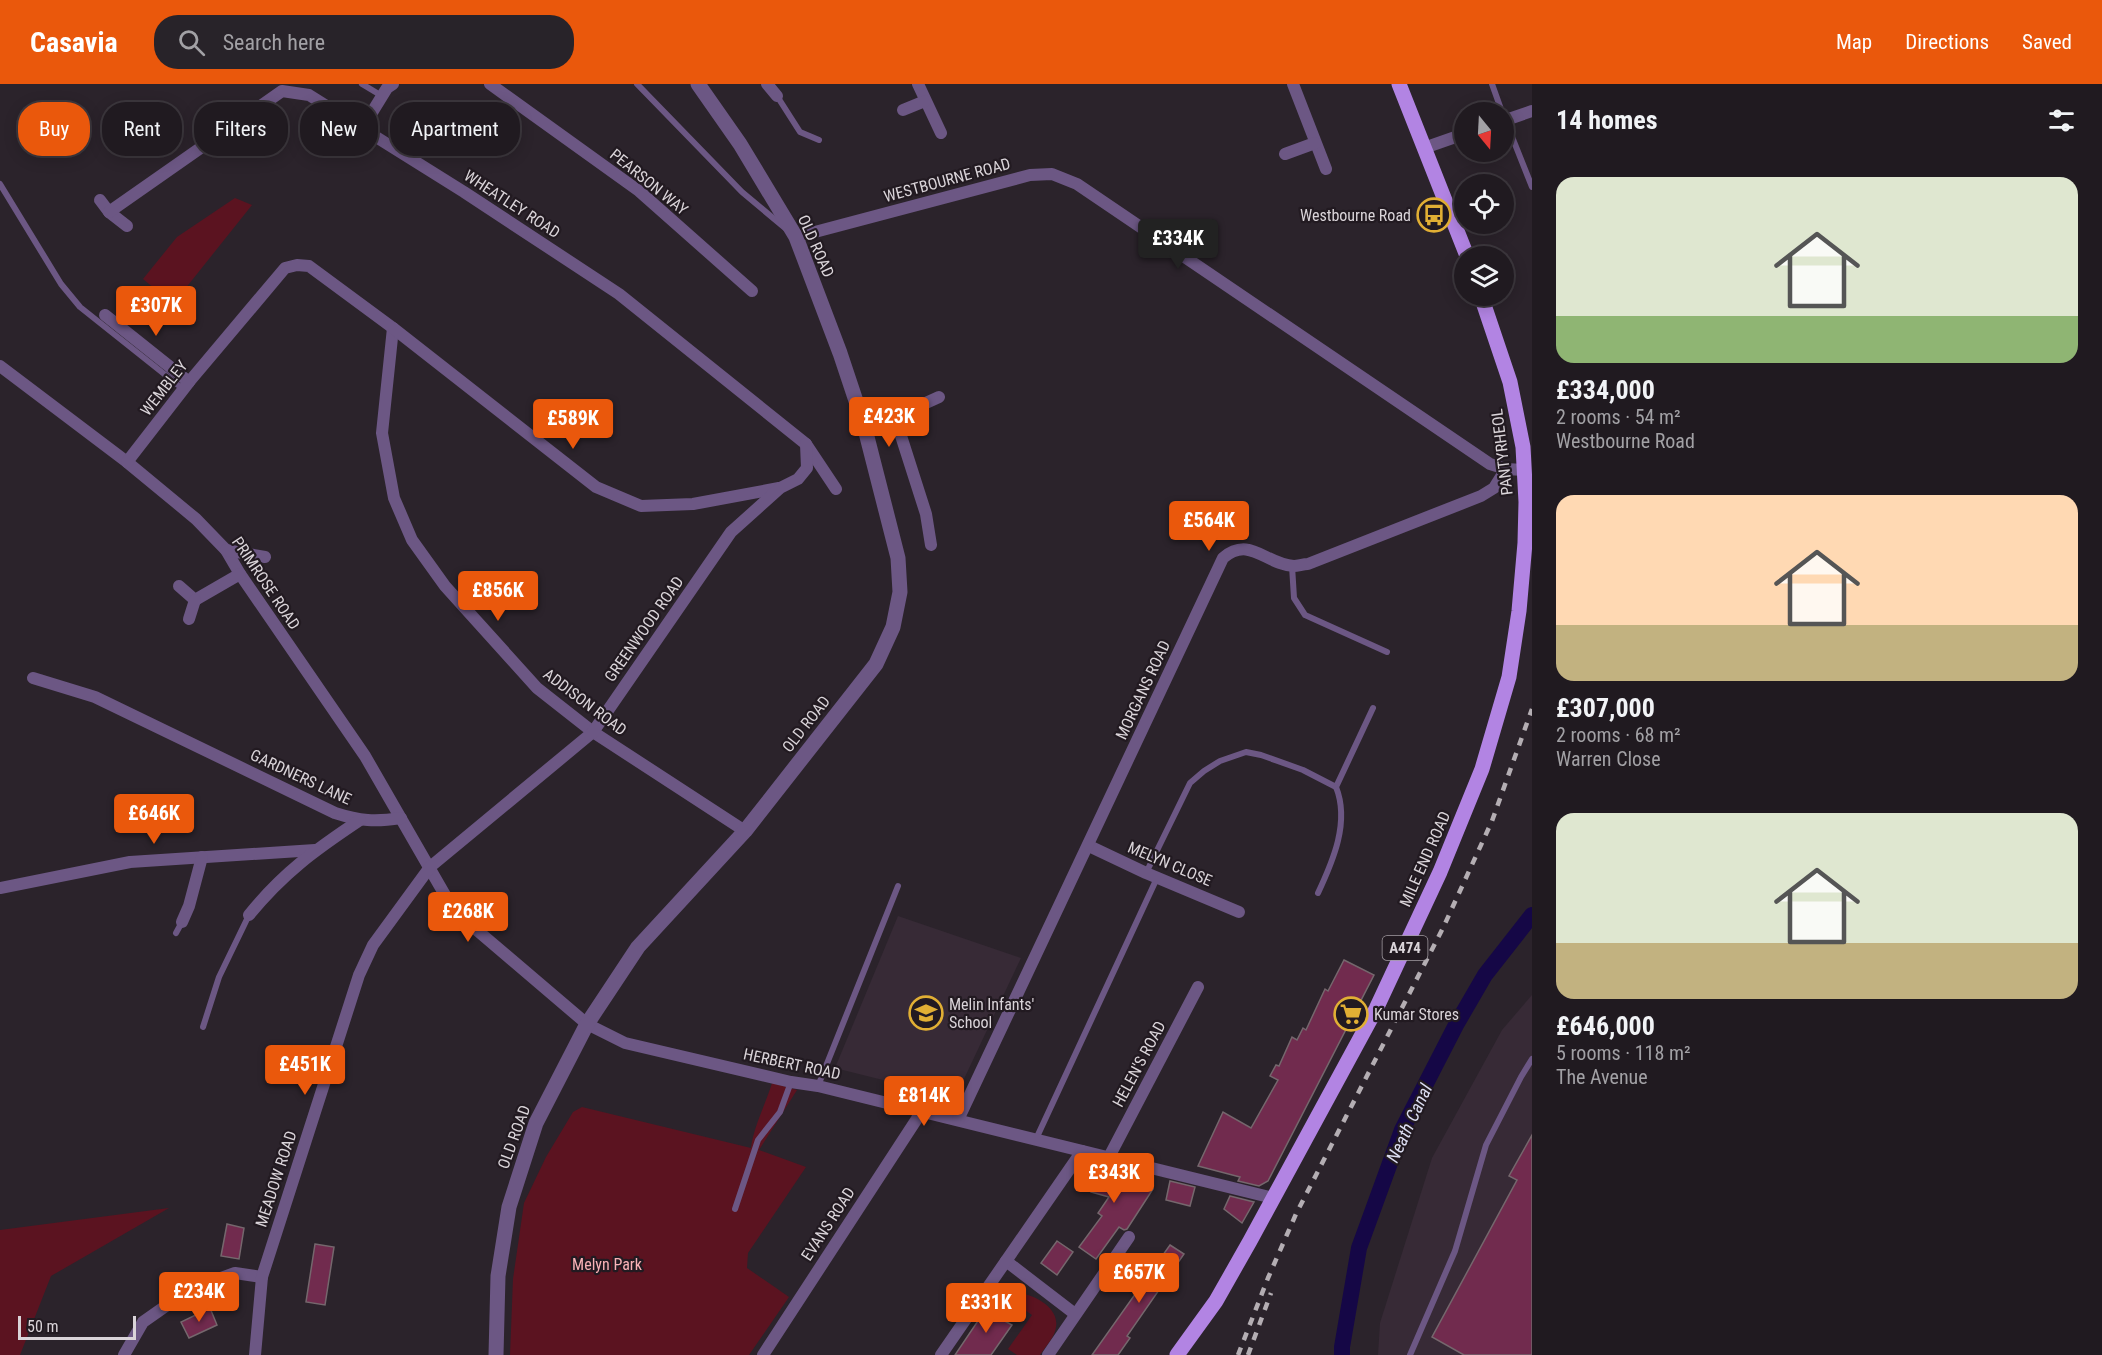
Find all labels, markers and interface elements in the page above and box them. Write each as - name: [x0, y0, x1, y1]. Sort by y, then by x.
- search box: [154, 15, 574, 69]
- text: Casavia: [30, 26, 118, 59]
- icon: search: [175, 26, 208, 59]
- text: Search here: [223, 30, 325, 55]
- text: Map: [1836, 30, 1872, 54]
- text: Directions: [1905, 30, 1989, 54]
- text: Saved: [2022, 30, 2072, 54]
- chip: Buy: [18, 102, 90, 156]
- chip: Rent: [102, 102, 182, 156]
- chip: Filters: [194, 102, 288, 156]
- chip: New: [300, 102, 378, 156]
- chip: Apartment: [390, 102, 520, 156]
- north arrow: [1454, 102, 1514, 162]
- map controls: [1454, 102, 1514, 306]
- icon: filters: [2045, 104, 2078, 137]
- text: 14 homes: [1556, 105, 1658, 135]
- street label: PEARSON WAY: [606, 145, 692, 220]
- street label: WESTBOURNE ROAD: [882, 154, 1012, 206]
- street label: WHEATLEY ROAD: [460, 166, 564, 242]
- button: locate: [1454, 174, 1514, 234]
- bus stop icon: Westbourne Road: [1416, 197, 1452, 233]
- place label: Westbourne Road: [1300, 206, 1411, 225]
- street label: OLD ROAD: [794, 212, 838, 280]
- icon: home: [1763, 216, 1871, 324]
- pin: £334K: [1136, 219, 1220, 270]
- text: £334K: [1152, 226, 1204, 250]
- button: layers: [1454, 246, 1514, 306]
- pin: £307K: [114, 286, 198, 337]
- text: £307K: [130, 293, 182, 317]
- street label: WEMBLEY: [137, 356, 192, 419]
- text: £334,000: [1556, 375, 1655, 405]
- pin: £423K: [847, 397, 931, 448]
- pin: £589K: [531, 399, 615, 450]
- text: £423K: [863, 404, 915, 428]
- text: 2 rooms · 54 m²: [1556, 405, 1681, 429]
- text: £589K: [547, 406, 599, 430]
- street label: PANTYRHEOL: [1487, 407, 1517, 496]
- text: Westbourne Road: [1556, 429, 1695, 453]
- pin: £564K: [1167, 501, 1251, 552]
- text: £564K: [1183, 508, 1235, 532]
- street label: PRIMROSE ROAD: [228, 533, 304, 633]
- icon: home: [1763, 534, 1871, 642]
- pin: £856K: [456, 571, 540, 622]
- street label: GREENWOOD ROAD: [601, 573, 687, 685]
- text: £856K: [472, 578, 524, 602]
- street label: MORGANS ROAD: [1112, 637, 1174, 743]
- street label: ADDISON ROAD: [540, 665, 630, 739]
- street label: OLD ROAD: [778, 692, 834, 756]
- text: £307,000: [1556, 693, 1655, 723]
- text: 2 rooms · 68 m²: [1556, 723, 1681, 747]
- street label: GARDNERS LANE: [247, 745, 355, 809]
- text: Warren Close: [1556, 747, 1661, 771]
- pin: £646K: [112, 794, 196, 845]
- text: £646K: [128, 801, 180, 825]
- street label: MILE END ROAD: [1396, 808, 1454, 910]
- street label: MELYN CLOSE: [1125, 838, 1215, 890]
- icon: home: [1763, 852, 1871, 960]
- pin: £268K: [426, 892, 510, 943]
- text: £268K: [442, 899, 494, 923]
- road number: A474: [1382, 936, 1428, 960]
- school or university icon: Melin Infants' School: [908, 995, 944, 1031]
- place label: Melin Infants' School: [949, 995, 1034, 1032]
- supermarket icon: Kumar Stores: [1333, 996, 1369, 1032]
- place label: Kumar Stores: [1374, 1005, 1459, 1024]
- text: £646,000: [1556, 1011, 1655, 1041]
- street label: HELEN'S ROAD: [1108, 1018, 1170, 1110]
- text: 5 rooms · 118 m²: [1556, 1041, 1691, 1065]
- street label: HERBERT ROAD: [742, 1044, 842, 1084]
- pin: £451K: [263, 1045, 347, 1096]
- text: £451K: [279, 1052, 331, 1076]
- text: The Avenue: [1556, 1065, 1648, 1089]
- pin: £814K: [882, 1076, 966, 1127]
- water label: Neath Canal: [1382, 1080, 1437, 1166]
- text: £814K: [898, 1083, 950, 1107]
- street label: OLD ROAD: [494, 1103, 534, 1171]
- street label: MEADOW ROAD: [251, 1128, 301, 1230]
- pin: £343K: [1072, 1153, 1156, 1204]
- text: £343K: [1088, 1160, 1140, 1184]
- street label: EVANS ROAD: [797, 1184, 859, 1264]
- pin: £657K: [1097, 1253, 1181, 1304]
- park label: Melyn Park: [572, 1255, 643, 1274]
- text: £657K: [1113, 1260, 1165, 1284]
- pin: £234K: [157, 1272, 241, 1323]
- text: £234K: [173, 1279, 225, 1303]
- pin: £331K: [944, 1283, 1028, 1334]
- text: £331K: [960, 1290, 1012, 1314]
- scale bar: [18, 1313, 136, 1340]
- text: 50 m: [27, 1317, 59, 1336]

